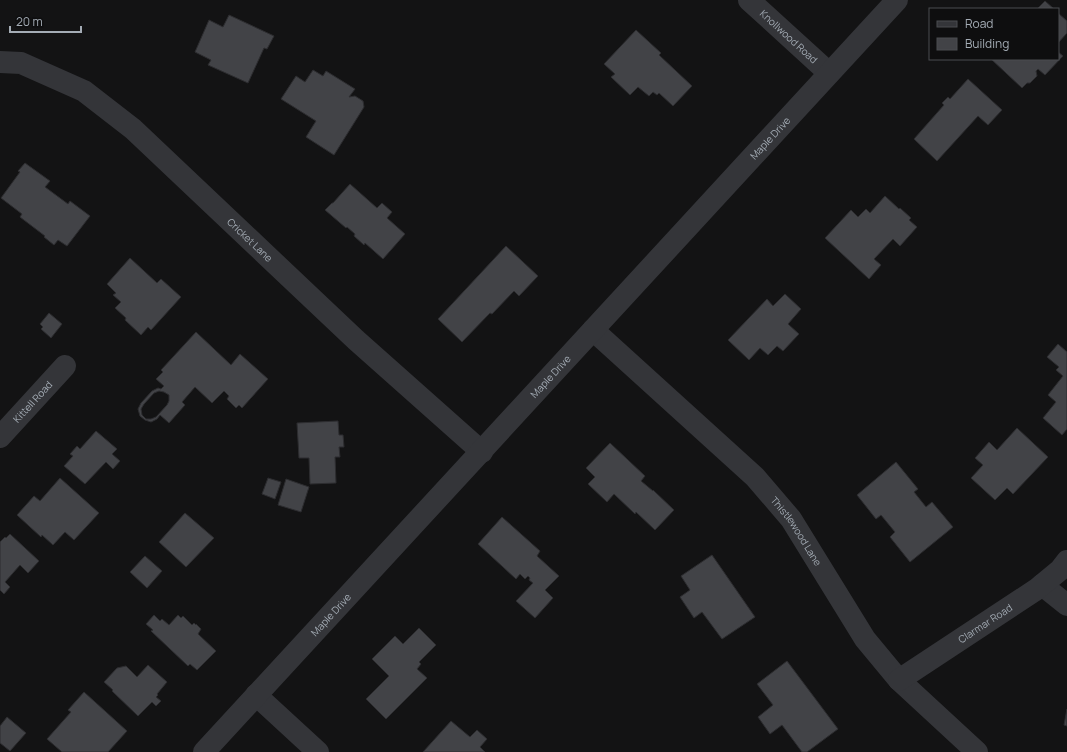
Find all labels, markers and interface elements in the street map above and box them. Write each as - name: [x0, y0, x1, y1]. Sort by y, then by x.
- street label: Knollwood Road: [757, 6, 821, 66]
- scale bar: [10, 8, 81, 34]
- legend: [929, 8, 1059, 60]
- text: 20 m: [16, 13, 43, 30]
- text: Road: [965, 15, 993, 32]
- text: Building: [965, 35, 1009, 52]
- street label: Maple Drive: [747, 113, 793, 162]
- street label: Cricket Lane: [224, 215, 276, 265]
- street label: Maple Drive: [527, 352, 574, 401]
- street label: Kittell Road: [10, 378, 55, 425]
- street label: Thistlewood Lane: [768, 493, 825, 568]
- street label: Maple Drive: [307, 590, 354, 639]
- street label: Clarmar Road: [955, 600, 1015, 646]

